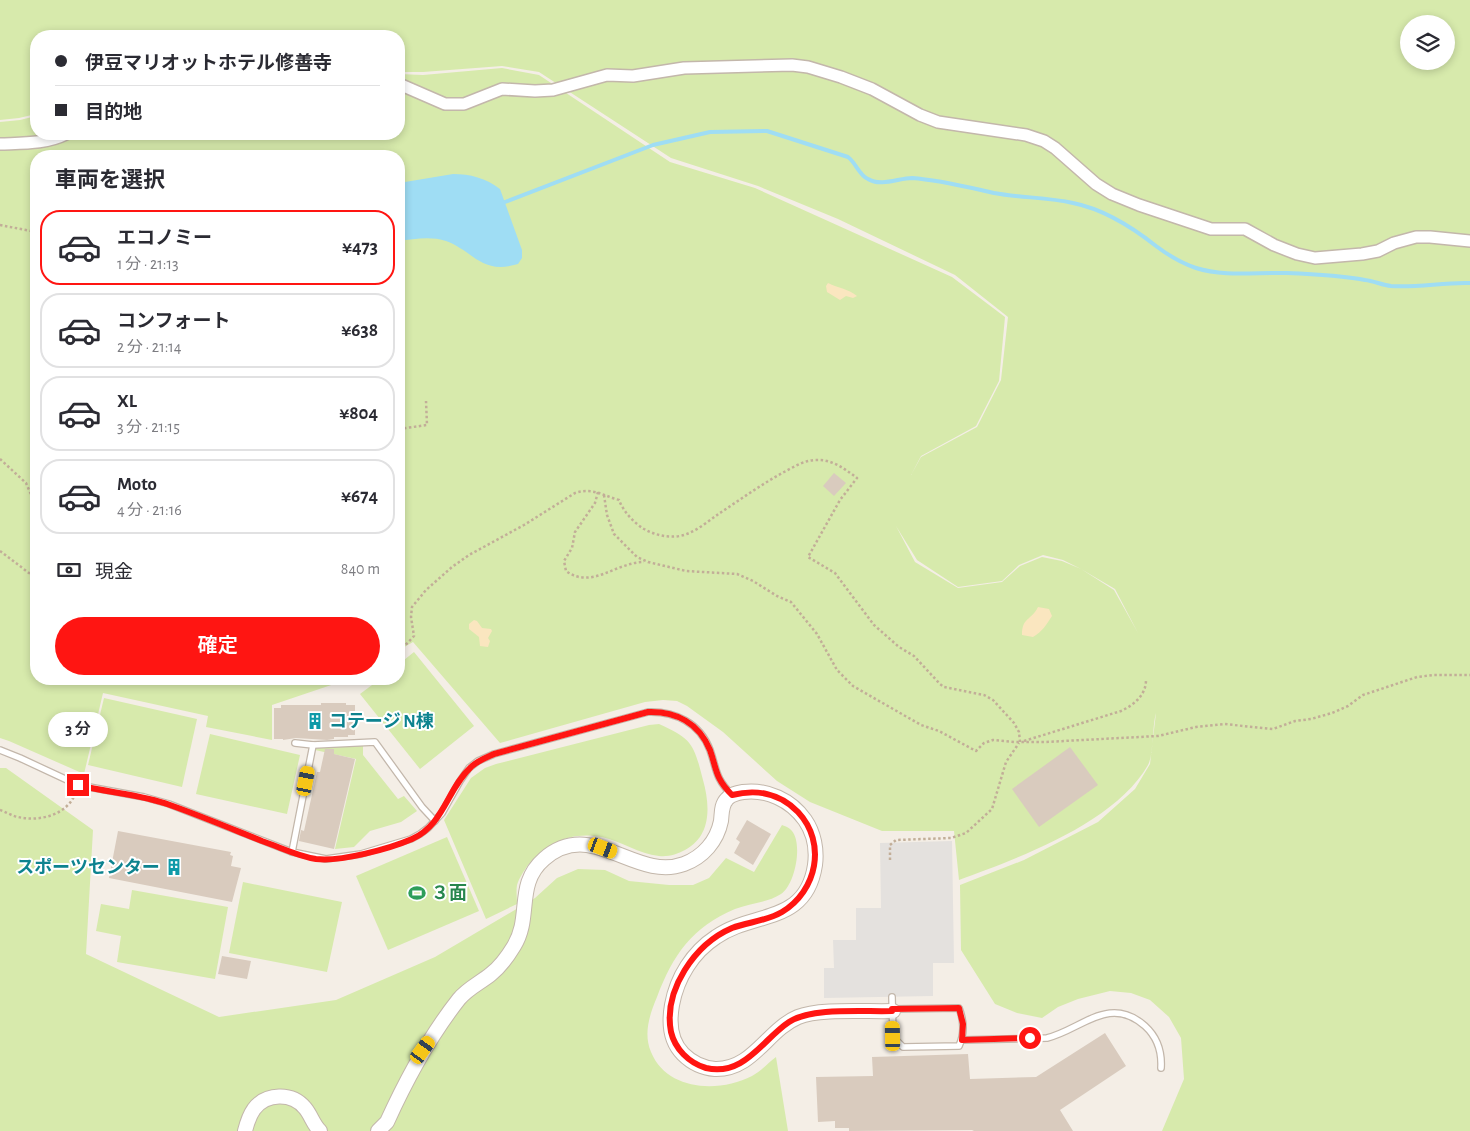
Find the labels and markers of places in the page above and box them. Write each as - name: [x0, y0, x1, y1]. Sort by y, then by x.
- building icon: コテージ N棟: [305, 711, 325, 731]
- place label: コテージ N棟: [329, 711, 434, 731]
- building icon: スポーツセンター: [164, 857, 184, 877]
- place label: スポーツセンター: [16, 858, 160, 877]
- sports icon: ３面: [407, 883, 427, 903]
- place label: ３面: [431, 884, 467, 903]

